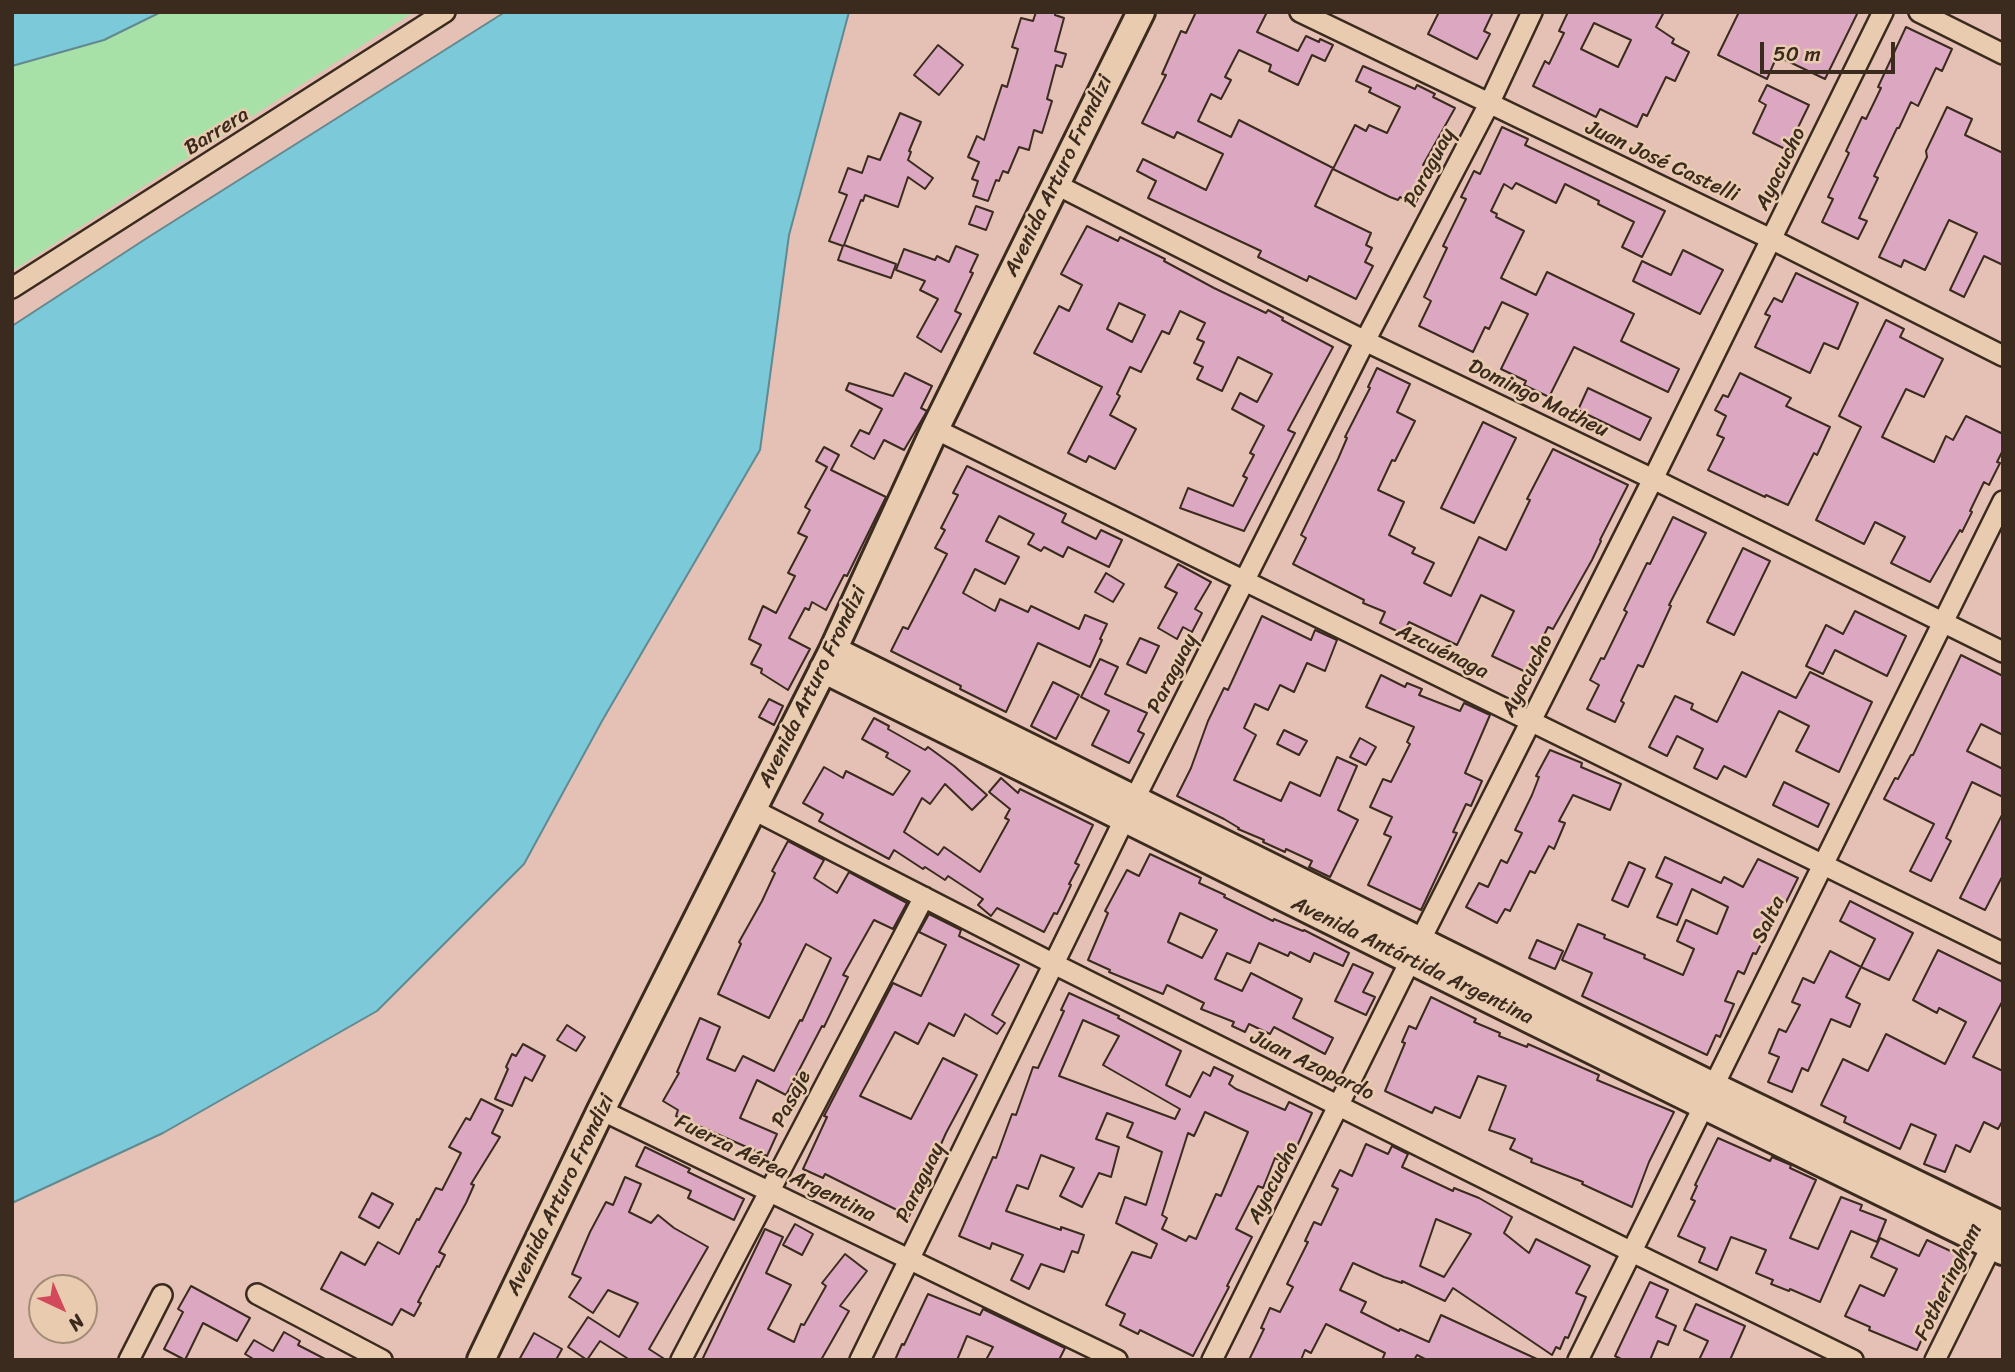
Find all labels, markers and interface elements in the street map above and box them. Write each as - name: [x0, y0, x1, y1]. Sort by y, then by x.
- scale bar: [1763, 28, 1898, 72]
- text: 50 m: [1773, 35, 1821, 73]
- street label: Avenida Arturo Frondizi: [999, 71, 1119, 281]
- street label: Barrera: [180, 103, 254, 161]
- street label: Juan José Castelli: [1581, 116, 1743, 208]
- street label: Paraguay: [1399, 124, 1461, 212]
- street label: Ayacucho: [1750, 124, 1812, 214]
- street label: Domingo Matheu: [1464, 354, 1612, 444]
- street label: Avenida Arturo Frondizi: [753, 582, 873, 792]
- street label: Azcuénaga: [1392, 619, 1492, 685]
- street label: Paraguay: [1142, 630, 1204, 718]
- street label: Ayacucho: [1497, 631, 1559, 721]
- street label: Avenida Antártida Argentina: [1287, 891, 1537, 1031]
- street label: Salta: [1747, 892, 1791, 948]
- street label: Juan Azopardo: [1246, 1025, 1378, 1107]
- street label: Pasaje: [767, 1066, 817, 1132]
- street label: Avenida Arturo Frondizi: [501, 1090, 621, 1300]
- street label: Fuerza Aérea Argentina: [671, 1109, 879, 1229]
- street label: Ayacucho: [1243, 1138, 1305, 1228]
- street label: Paraguay: [891, 1139, 951, 1227]
- street label: Fotheringham: [1910, 1219, 1988, 1345]
- north arrow: [28, 1274, 98, 1344]
- text: N: [60, 1307, 93, 1339]

